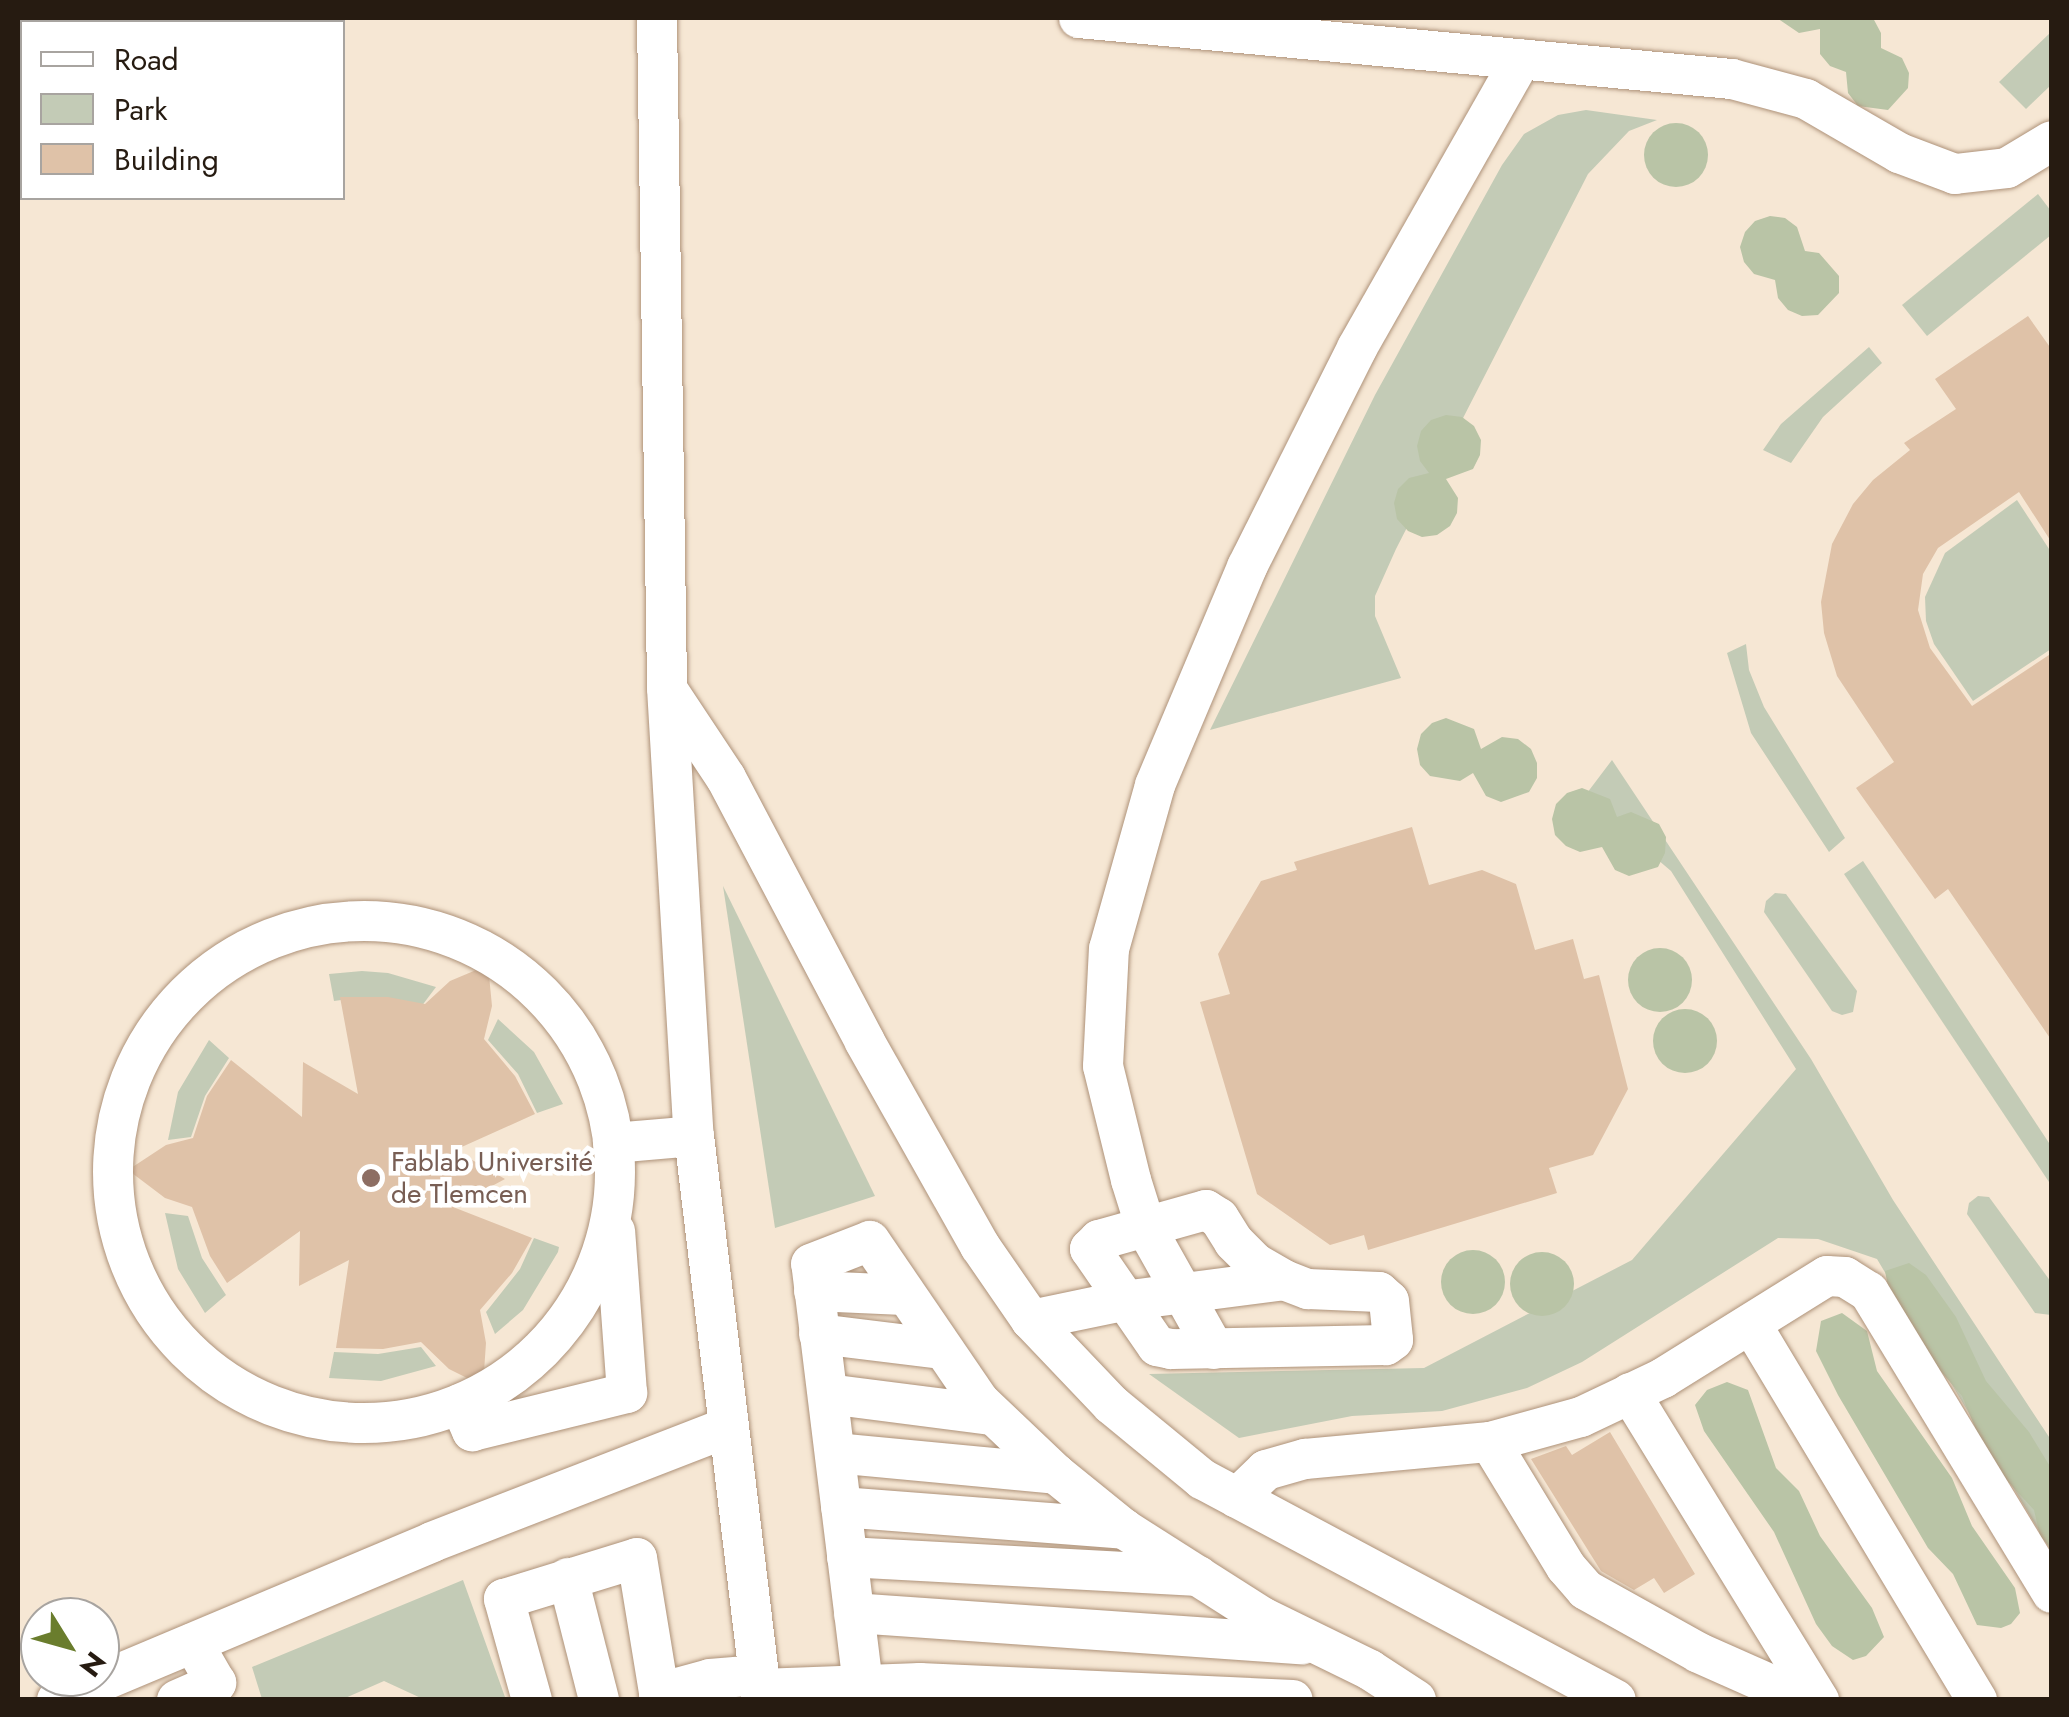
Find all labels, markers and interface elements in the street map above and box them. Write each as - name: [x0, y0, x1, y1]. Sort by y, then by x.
- legend: [20, 20, 345, 200]
- text: Road: [114, 38, 179, 81]
- text: Park: [114, 88, 167, 131]
- text: Building: [114, 138, 219, 181]
- place label: Fablab Université de Tlemcen: [391, 1145, 593, 1211]
- marker: Fablab Université de Tlemcen: [360, 1167, 382, 1189]
- north arrow: [20, 1597, 120, 1697]
- text: N: [70, 1643, 116, 1685]

